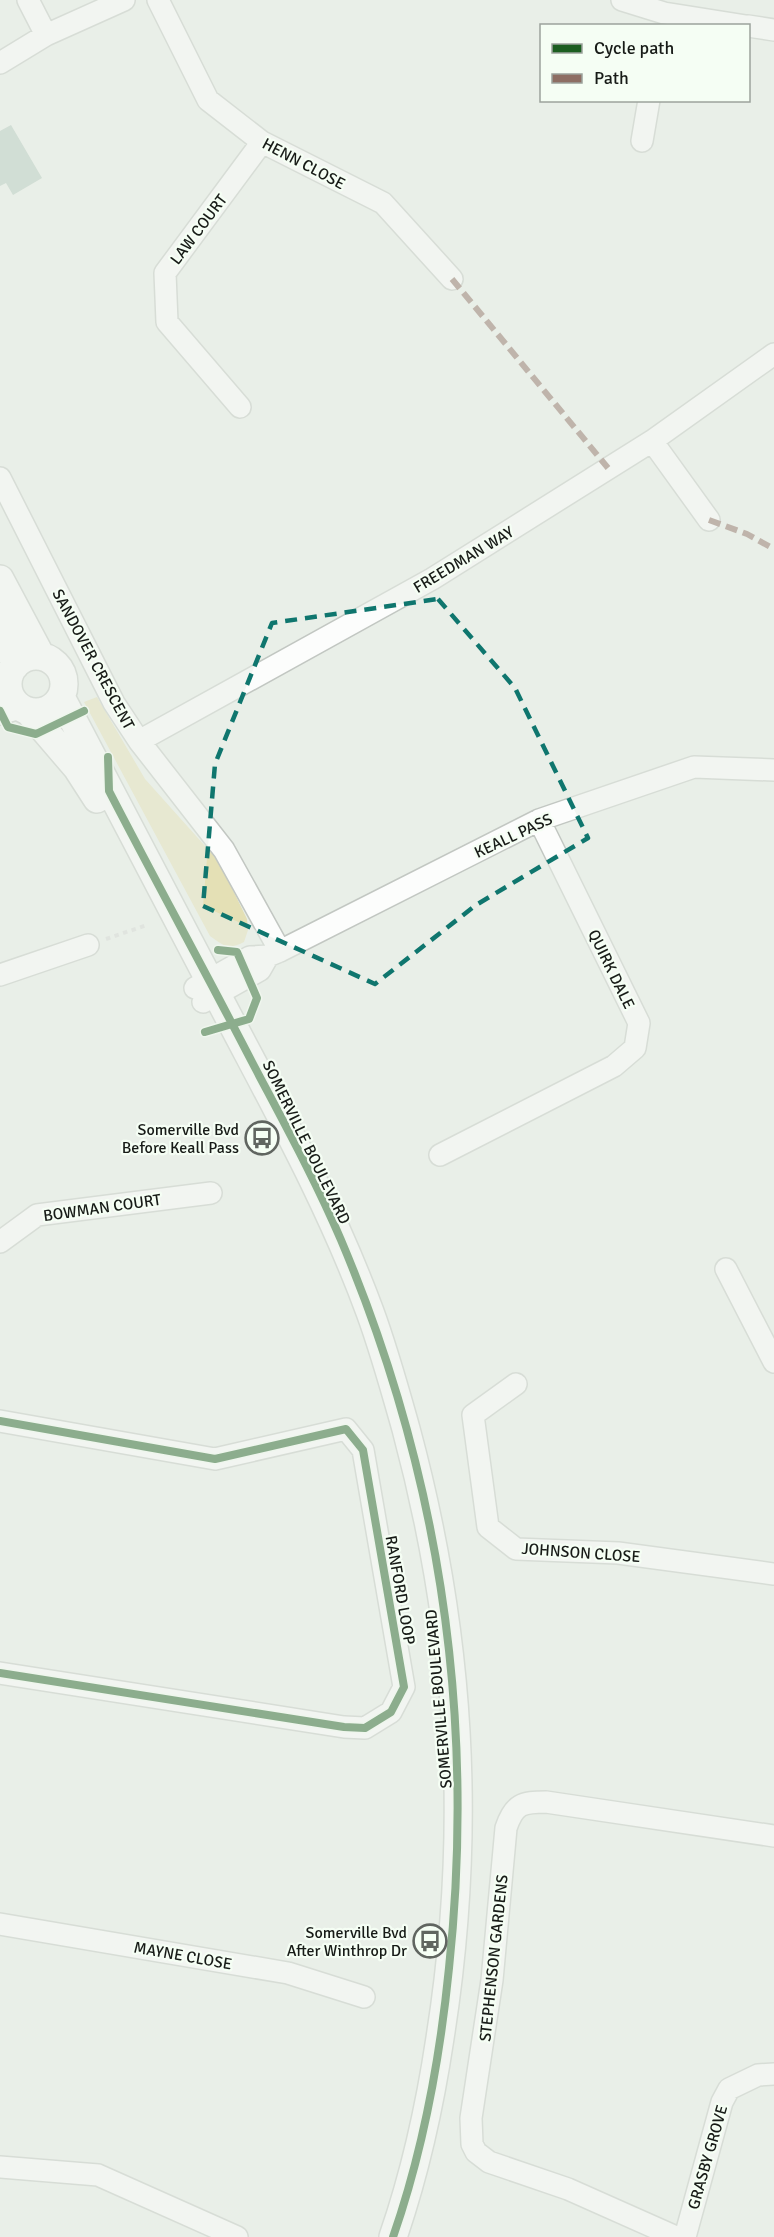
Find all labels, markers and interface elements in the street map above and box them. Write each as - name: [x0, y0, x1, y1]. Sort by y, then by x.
- legend: [540, 24, 750, 102]
- text: Cycle path: [594, 37, 674, 59]
- text: Path: [594, 67, 629, 89]
- street label: HENN CLOSE: [259, 134, 348, 194]
- street label: LAW COURT: [166, 190, 232, 269]
- street label: FREEDMAN WAY: [410, 522, 517, 598]
- street label: SANDOVER CRESCENT: [48, 586, 139, 733]
- street label: KEALL PASS: [471, 809, 556, 863]
- street label: QUIRK DALE: [583, 927, 639, 1012]
- street label: SOMERVILLE BOULEVARD: [258, 1057, 354, 1228]
- place label: Somerville Bvd Before Keall Pass: [122, 1120, 239, 1158]
- bus stop icon: Somerville Bvd Before Keall Pass: [244, 1120, 280, 1156]
- street label: BOWMAN COURT: [42, 1190, 162, 1226]
- street label: RANFORD LOOP: [381, 1534, 419, 1646]
- street label: JOHNSON CLOSE: [521, 1539, 641, 1567]
- street label: SOMERVILLE BOULEVARD: [421, 1609, 457, 1789]
- street label: STEPHENSON GARDENS: [475, 1874, 513, 2043]
- place label: Somerville Bvd After Winthrop Dr: [287, 1923, 407, 1961]
- bus stop icon: Somerville Bvd After Winthrop Dr: [412, 1923, 448, 1959]
- street label: MAYNE CLOSE: [132, 1938, 234, 1974]
- street label: GRASBY GROVE: [684, 2103, 732, 2212]

